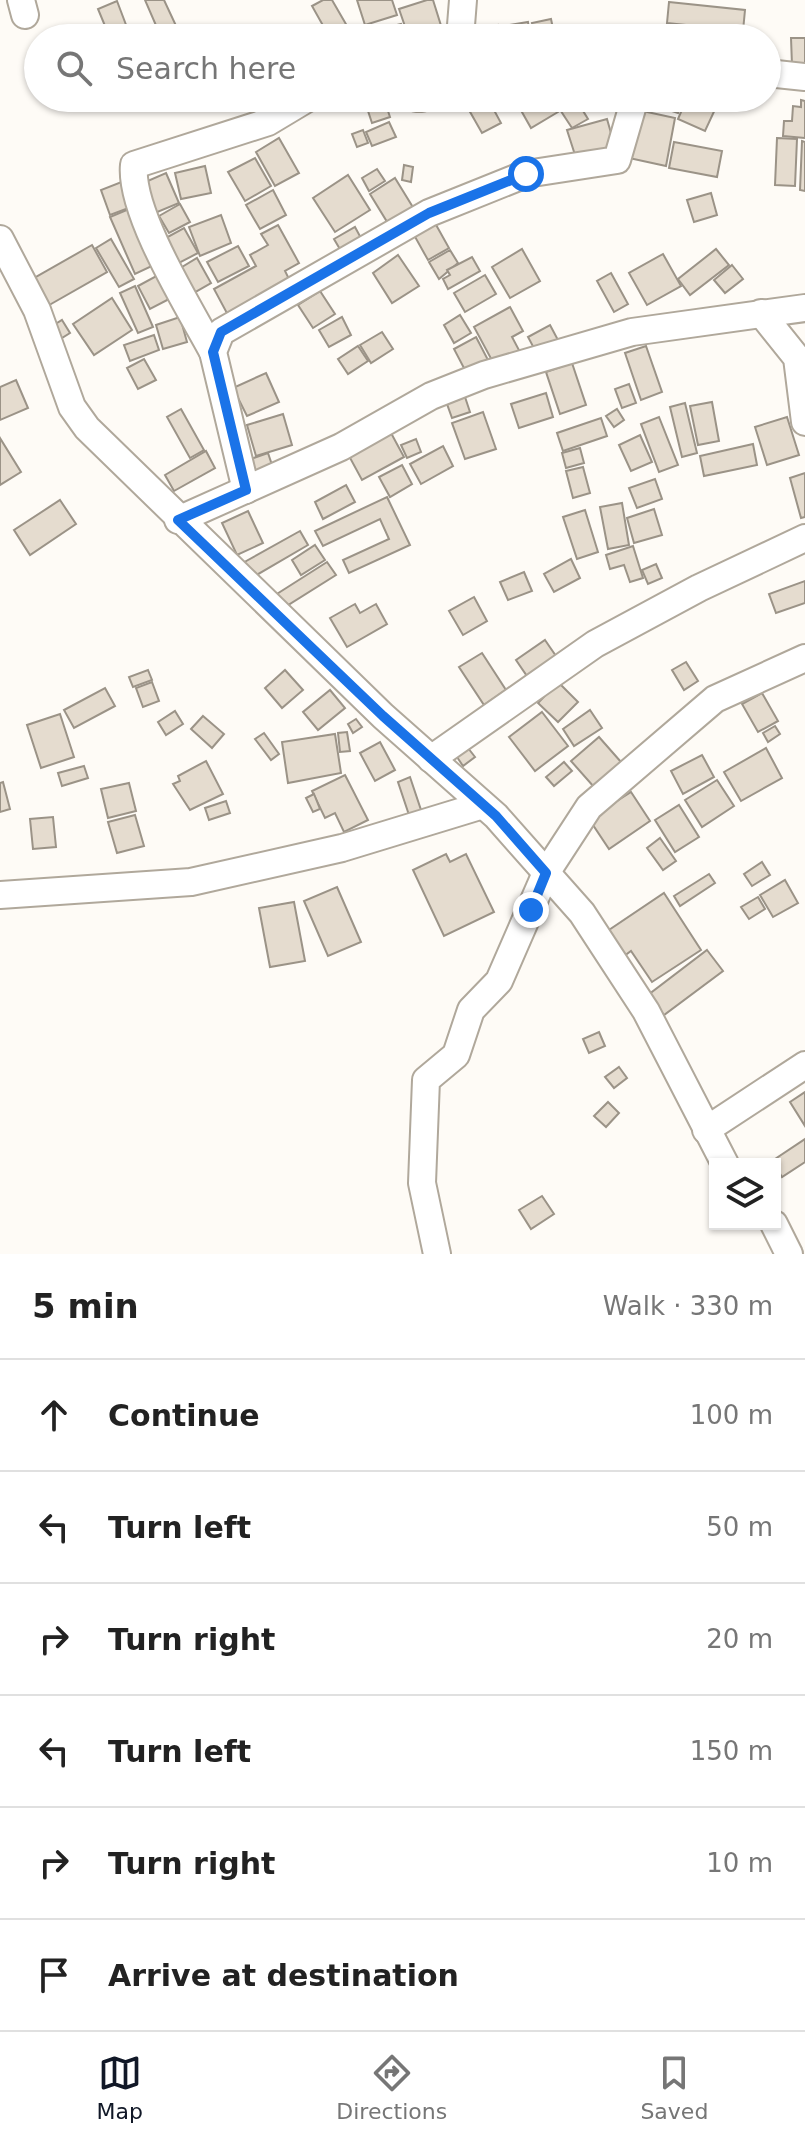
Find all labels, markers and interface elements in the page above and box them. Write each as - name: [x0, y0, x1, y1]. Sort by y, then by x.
- search box: [24, 24, 781, 112]
- icon: search: [52, 46, 96, 90]
- text: Search here: [116, 51, 296, 86]
- route start: [508, 156, 544, 192]
- route end: [513, 892, 549, 928]
- map controls: [709, 1158, 781, 1230]
- button: layers: [709, 1158, 781, 1230]
- text: 5 min: [32, 1286, 139, 1326]
- text: Walk · 330 m: [603, 1291, 773, 1321]
- icon: ahead: [32, 1393, 76, 1437]
- text: Continue: [108, 1398, 260, 1433]
- text: 100 m: [690, 1400, 773, 1430]
- icon: left: [32, 1505, 76, 1549]
- text: Turn left: [108, 1510, 251, 1545]
- text: 50 m: [706, 1512, 773, 1542]
- icon: right: [32, 1617, 76, 1661]
- text: Turn right: [108, 1622, 275, 1657]
- text: 20 m: [706, 1624, 773, 1654]
- icon: left: [32, 1729, 76, 1773]
- text: Turn left: [108, 1734, 251, 1769]
- text: 150 m: [690, 1736, 773, 1766]
- icon: right: [32, 1841, 76, 1885]
- text: Turn right: [108, 1846, 275, 1881]
- text: 10 m: [706, 1848, 773, 1878]
- icon: arrive: [32, 1953, 76, 1997]
- text: Arrive at destination: [108, 1958, 459, 1993]
- tab: Map: [97, 2051, 143, 2124]
- tab: Directions: [336, 2051, 447, 2124]
- tab: Saved: [640, 2051, 708, 2124]

